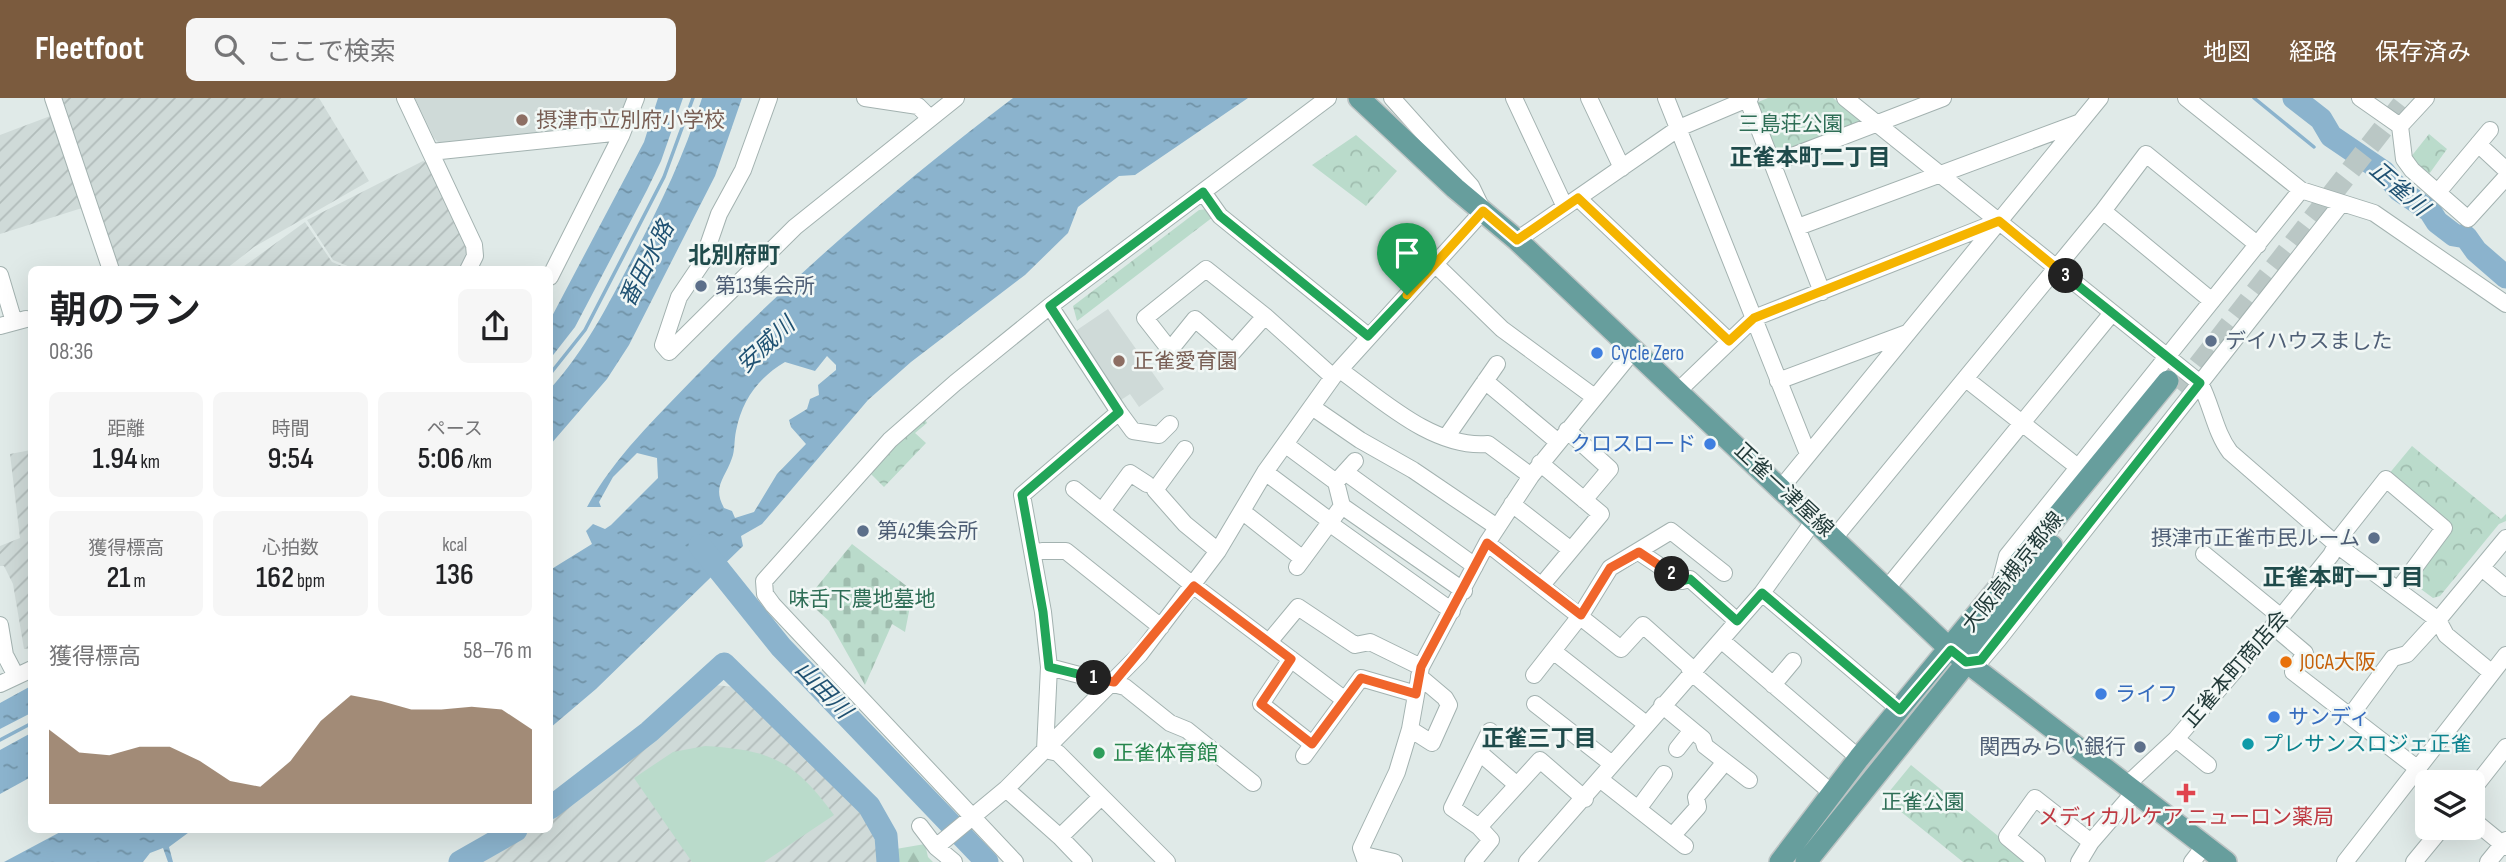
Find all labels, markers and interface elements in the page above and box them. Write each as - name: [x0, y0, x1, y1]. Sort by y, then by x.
- search box: [186, 18, 676, 81]
- text: Fleetfoot: [35, 29, 144, 69]
- icon: search: [210, 30, 248, 68]
- text: ここで検索: [266, 37, 396, 68]
- text: 地図: [2203, 38, 2251, 67]
- text: 経路: [2289, 38, 2337, 67]
- text: 保存済み: [2375, 38, 2471, 67]
- place label: 摂津市立別府小学校: [536, 108, 725, 133]
- marker: 摂津市立別府小学校: [514, 112, 530, 128]
- park label: 三島荘公園: [1739, 112, 1844, 137]
- district label: 正雀本町二丁目: [1730, 144, 1891, 172]
- water label: 正雀川: [2364, 156, 2436, 224]
- water label: 番田水路: [614, 215, 681, 311]
- pin: [1377, 223, 1437, 295]
- icon: arrive: [1388, 234, 1426, 272]
- district label: 北別府町: [688, 242, 780, 270]
- pin: 3: [2048, 258, 2084, 294]
- text: 3: [2061, 264, 2070, 287]
- place label: 第13集会所: [715, 274, 815, 299]
- marker: 第13集会所: [693, 278, 709, 294]
- text: 朝のラン: [49, 289, 201, 334]
- button: share: [458, 289, 532, 363]
- water label: 安威川: [731, 309, 803, 379]
- place label: デイハウスました: [2225, 329, 2393, 354]
- marker: デイハウスました: [2203, 333, 2219, 349]
- text: 08:36: [49, 338, 93, 366]
- place label: Cycle Zero: [1611, 341, 1684, 366]
- marker: Cycle Zero: [1589, 345, 1605, 361]
- place label: 正雀愛育園: [1133, 349, 1238, 374]
- marker: 正雀愛育園: [1111, 353, 1127, 369]
- text: 距離: [107, 418, 145, 441]
- text: 時間: [271, 418, 310, 441]
- text: ペース: [427, 418, 483, 441]
- place label: クロスロード: [1570, 432, 1696, 457]
- marker: クロスロード: [1702, 436, 1718, 452]
- street label: 正雀一津屋線: [1729, 438, 1839, 542]
- text: 1.94: [92, 441, 137, 477]
- text: 9:54: [267, 441, 314, 477]
- text: 5:06: [418, 441, 464, 477]
- text: km: [137, 451, 160, 474]
- text: /km: [464, 451, 492, 474]
- street label: 大阪高槻京都線: [1957, 507, 2069, 637]
- place label: 第42集会所: [877, 519, 979, 544]
- marker: 第42集会所: [855, 523, 871, 539]
- place label: 摂津市正雀市民ルーム: [2151, 526, 2360, 551]
- marker: 摂津市正雀市民ルーム: [2366, 530, 2382, 546]
- text: kcal: [442, 534, 467, 557]
- text: 獲得標高: [88, 537, 164, 560]
- text: 心拍数: [262, 537, 319, 560]
- pin: 2: [1654, 556, 1690, 592]
- text: 136: [436, 557, 474, 593]
- text: 21: [107, 560, 131, 596]
- text: 162: [256, 560, 294, 596]
- text: 2: [1667, 562, 1676, 585]
- district label: 正雀本町一丁目: [2263, 564, 2424, 592]
- text: m: [131, 570, 146, 593]
- text: bpm: [294, 570, 325, 593]
- park label: 味舌下農地墓地: [789, 587, 936, 612]
- street label: 正雀本町商店会: [2178, 605, 2294, 733]
- text: 58–76 m: [463, 637, 532, 665]
- text: 獲得標高: [49, 643, 141, 671]
- place label: JOCA大阪: [2299, 650, 2376, 675]
- marker: JOCA大阪: [2278, 654, 2294, 670]
- water label: 山田川: [789, 655, 859, 727]
- pin: 1: [1076, 660, 1112, 696]
- text: 1: [1090, 666, 1097, 689]
- place label: ライフ: [2115, 682, 2178, 707]
- marker: ライフ: [2093, 686, 2109, 702]
- place label: サンディ: [2288, 705, 2371, 730]
- marker: サンディ: [2266, 709, 2282, 725]
- district label: 正雀三丁目: [1482, 725, 1597, 753]
- place label: プレサンスロジェ正雀: [2262, 732, 2472, 757]
- place label: 関西みらい銀行: [1979, 735, 2126, 760]
- marker: プレサンスロジェ正雀: [2240, 736, 2256, 752]
- marker: 関西みらい銀行: [2132, 739, 2148, 755]
- place label: 正雀体育館: [1113, 741, 1218, 766]
- marker: 正雀体育館: [1091, 745, 1107, 761]
- map controls: [2415, 770, 2485, 840]
- button: layers: [2415, 770, 2485, 840]
- marker: メディカルケア ニューロン薬局: [2178, 785, 2194, 801]
- park label: 正雀公園: [1881, 790, 1965, 815]
- place label: メディカルケア ニューロン薬局: [2038, 805, 2334, 830]

